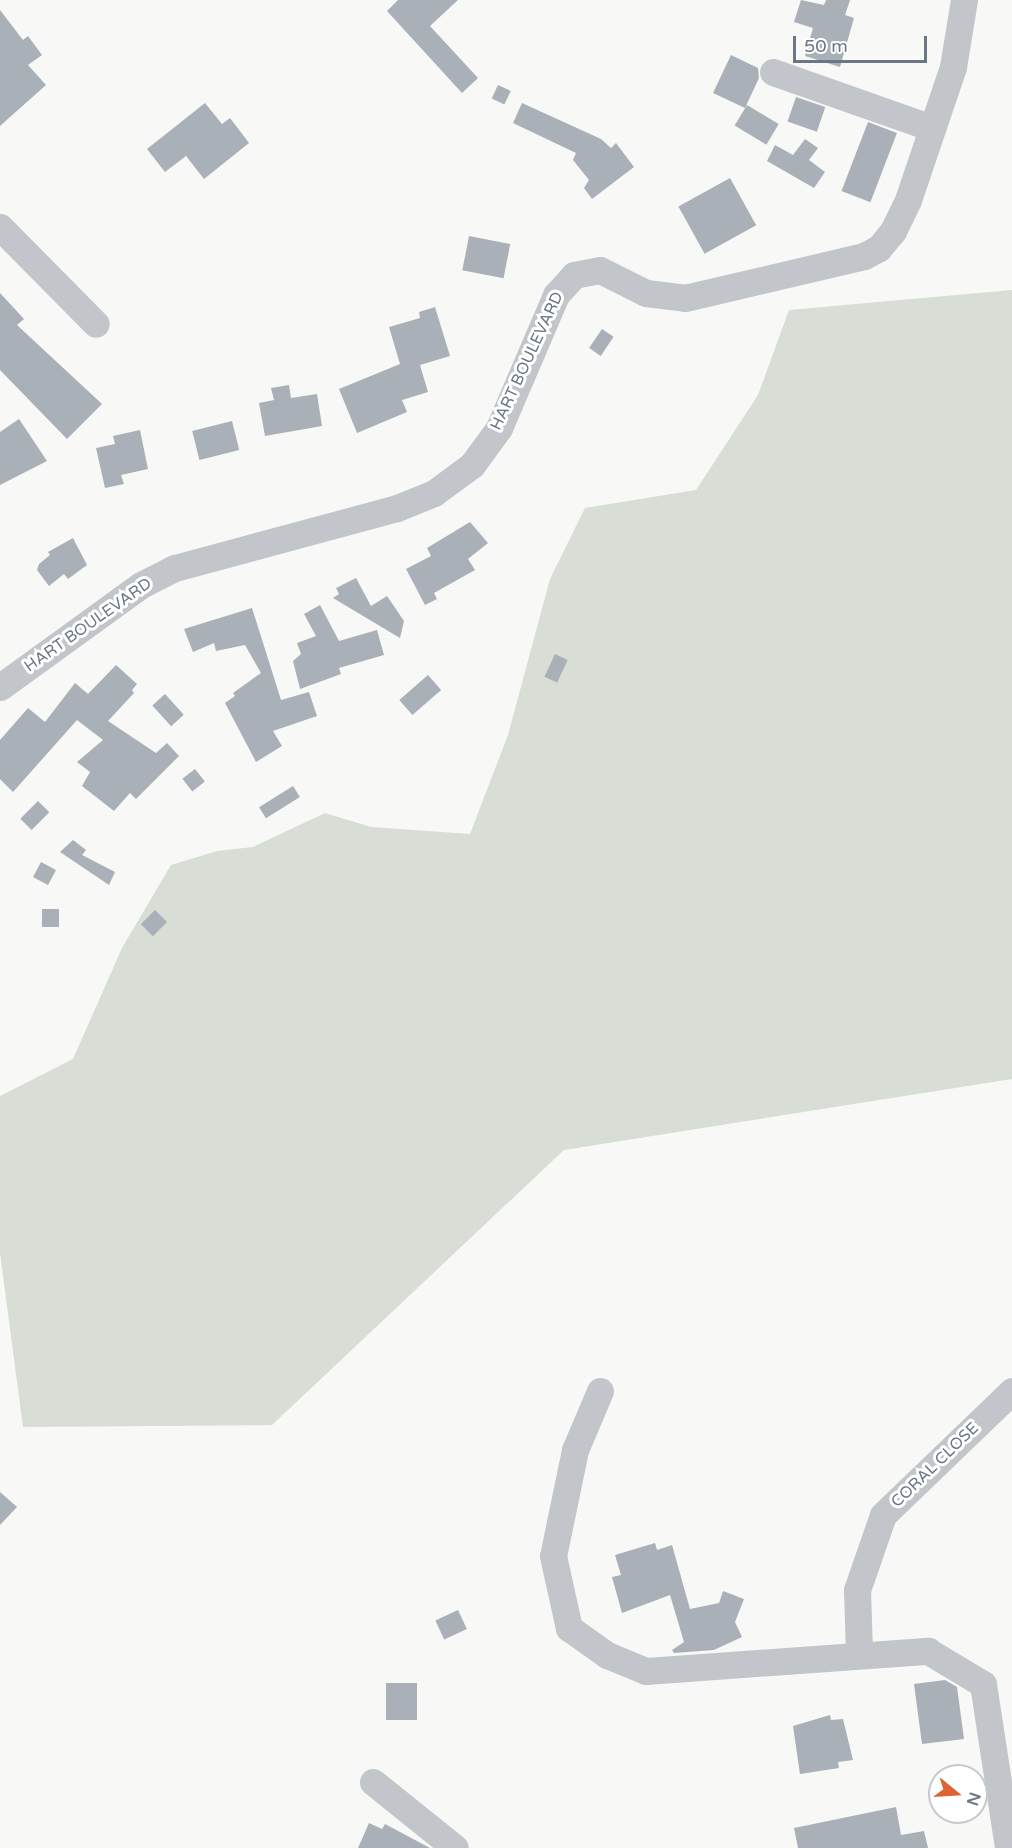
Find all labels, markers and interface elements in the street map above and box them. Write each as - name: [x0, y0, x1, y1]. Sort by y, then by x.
- scale bar: [796, 24, 930, 62]
- text: 50 m: [804, 35, 848, 57]
- street label: HART BOULEVARD: [486, 289, 568, 433]
- street label: HART BOULEVARD: [21, 574, 155, 676]
- street label: CORAL CLOSE: [887, 1419, 983, 1511]
- north arrow: [928, 1764, 988, 1824]
- text: N: [962, 1790, 985, 1808]

